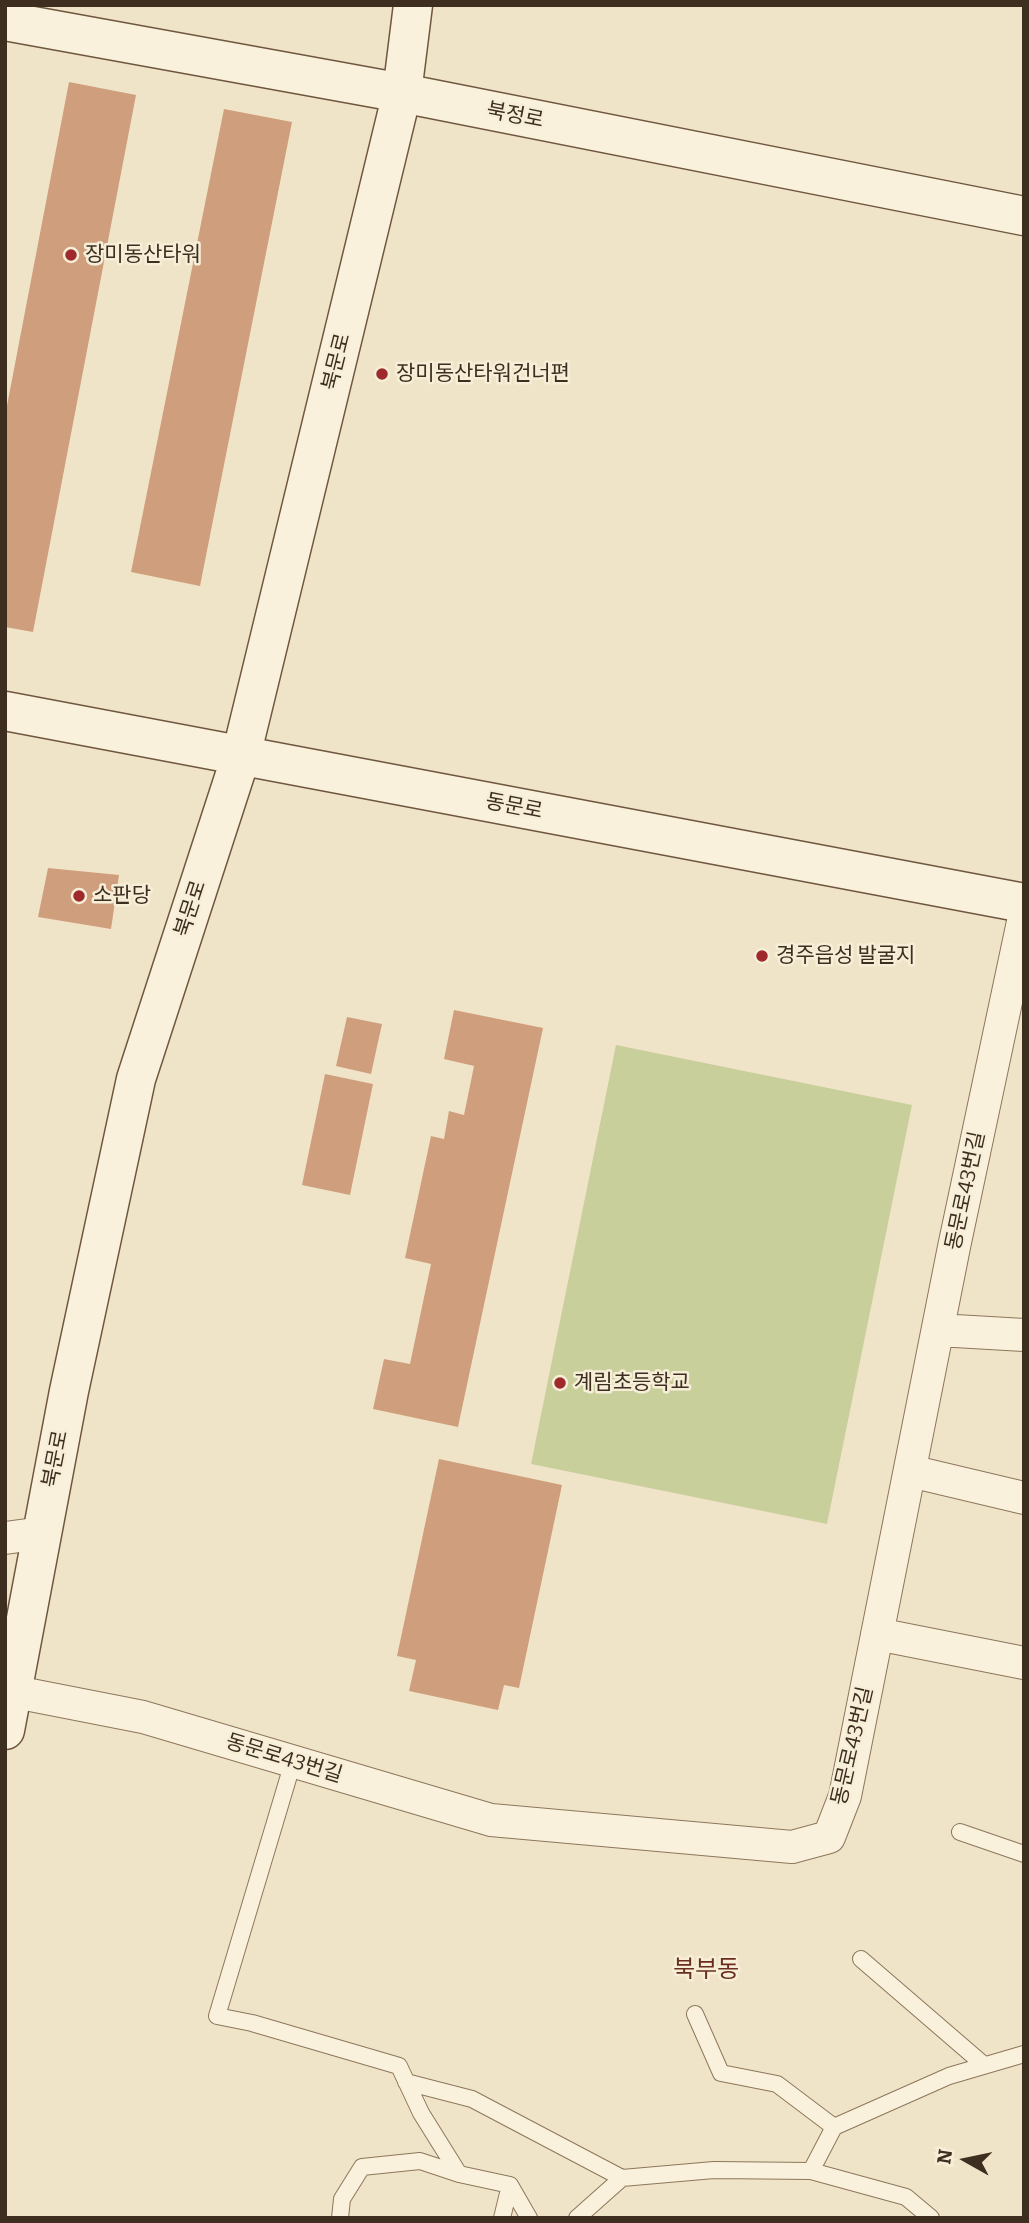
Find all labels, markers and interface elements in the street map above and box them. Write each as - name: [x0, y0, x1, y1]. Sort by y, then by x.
- street label: 북정로: [484, 98, 546, 134]
- place label: 장미동산타워: [85, 242, 201, 268]
- marker: 장미동산타워: [63, 247, 79, 263]
- street label: 북문로: [318, 331, 356, 393]
- place label: 장미동산타워건너편: [396, 361, 570, 387]
- marker: 장미동산타워건너편: [374, 366, 390, 382]
- street label: 동문로: [483, 789, 545, 825]
- street label: 북문로: [170, 878, 212, 940]
- place label: 소판당: [93, 883, 151, 909]
- marker: 소판당: [71, 888, 87, 904]
- place label: 경주읍성 발굴지: [776, 943, 915, 969]
- marker: 경주읍성 발굴지: [754, 948, 770, 964]
- street label: 동문로43번길: [941, 1129, 991, 1253]
- place label: 계림초등학교: [574, 1370, 690, 1396]
- marker: 계림초등학교: [552, 1375, 568, 1391]
- street label: 북문로: [38, 1428, 74, 1490]
- street label: 동문로43번길: [827, 1684, 879, 1808]
- street label: 동문로43번길: [223, 1729, 345, 1789]
- district label: 북부동: [673, 1956, 739, 1984]
- north arrow: [931, 2125, 1001, 2195]
- text: N: [932, 2148, 957, 2166]

